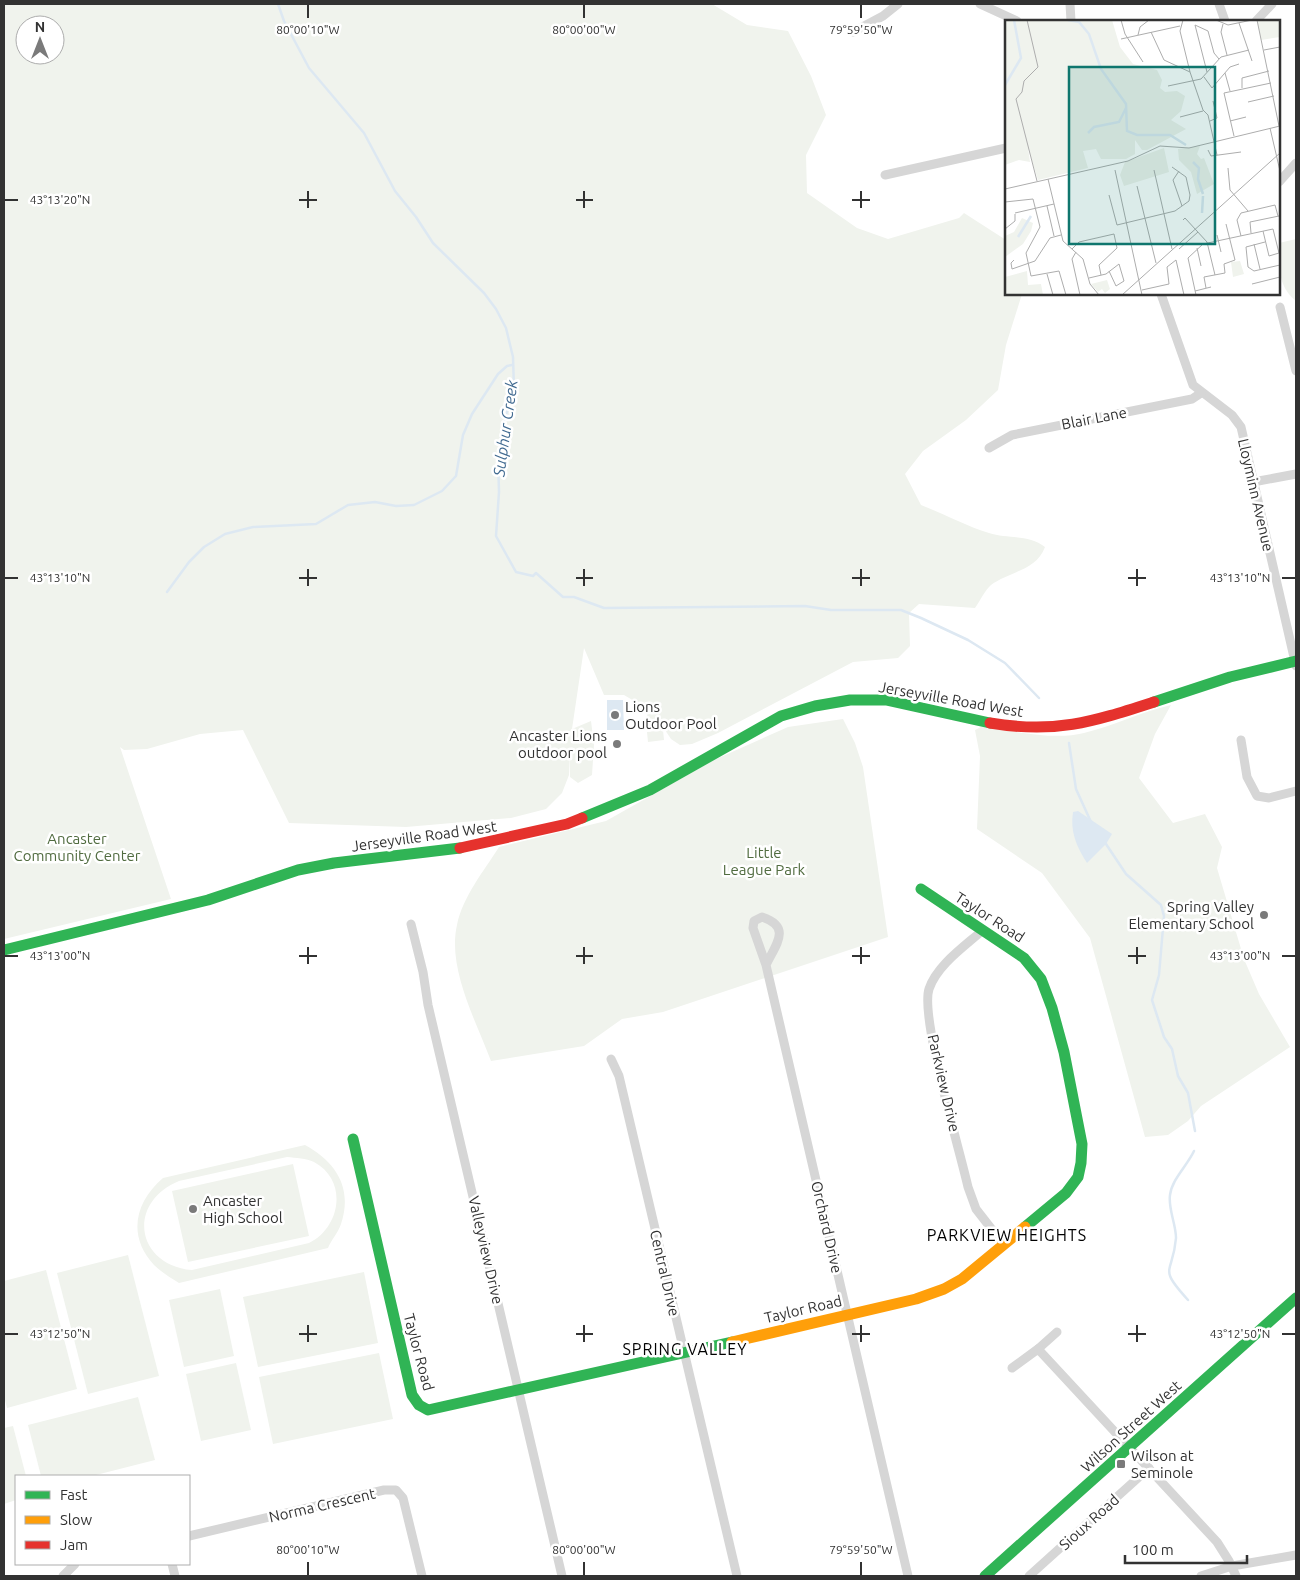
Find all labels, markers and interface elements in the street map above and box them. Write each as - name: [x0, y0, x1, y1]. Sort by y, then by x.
- north arrow: [15, 15, 65, 65]
- text: N: [35, 19, 45, 35]
- inset map: [1005, 20, 1280, 295]
- text: 80°00'10"W: [276, 23, 340, 36]
- text: 80°00'00"W: [552, 23, 616, 36]
- text: 79°59'50"W: [829, 23, 893, 36]
- text: 43°13'20"N: [30, 193, 90, 206]
- water label: Sulphur Creek: [489, 378, 521, 479]
- street label: Blair Lane: [1060, 403, 1128, 433]
- street label: Lloyminn Avenue: [1235, 437, 1277, 553]
- text: 43°13'10"N: [30, 571, 90, 584]
- text: 43°13'10"N: [1210, 571, 1270, 584]
- street label: Jerseyville Road West: [877, 678, 1025, 720]
- place label: Lions Outdoor Pool: [625, 698, 717, 732]
- marker: Lions Outdoor Pool: [609, 709, 621, 721]
- place label: Ancaster Lions outdoor pool: [509, 727, 607, 761]
- marker: Ancaster Lions outdoor pool: [611, 738, 623, 750]
- street label: Jerseyville Road West: [350, 817, 498, 855]
- park label: Ancaster Community Center: [13, 830, 141, 864]
- park label: Little League Park: [723, 844, 806, 878]
- street label: Taylor Road: [952, 888, 1028, 946]
- place label: Spring Valley Elementary School: [1128, 898, 1254, 932]
- marker: Spring Valley Elementary School: [1258, 909, 1270, 921]
- text: 43°13'00"N: [30, 949, 90, 962]
- text: 43°13'00"N: [1210, 949, 1270, 962]
- street label: Parkview Drive: [925, 1033, 963, 1133]
- street label: Orchard Drive: [808, 1179, 846, 1275]
- place label: Ancaster High School: [203, 1192, 283, 1226]
- street label: Valleyview Drive: [465, 1194, 507, 1306]
- marker: Ancaster High School: [187, 1203, 199, 1215]
- district label: PARKVIEW HEIGHTS: [927, 1226, 1087, 1244]
- street label: Central Drive: [647, 1228, 683, 1318]
- street label: Taylor Road: [763, 1292, 843, 1326]
- street label: Taylor Road: [401, 1312, 437, 1392]
- text: 43°12'50"N: [30, 1327, 90, 1340]
- text: 43°12'50"N: [1210, 1327, 1270, 1340]
- district label: SPRING VALLEY: [622, 1340, 748, 1358]
- street label: Wilson Street West: [1077, 1377, 1185, 1475]
- place label: Wilson at Seminole: [1131, 1447, 1194, 1481]
- marker: Wilson at Seminole: [1115, 1458, 1127, 1470]
- legend: [15, 1475, 190, 1565]
- street label: Norma Crescent: [267, 1484, 377, 1525]
- text: Fast: [60, 1486, 88, 1503]
- street label: Sioux Road: [1056, 1491, 1122, 1553]
- text: Slow: [60, 1511, 93, 1528]
- scale bar: [1125, 1532, 1248, 1564]
- text: Jam: [60, 1536, 88, 1553]
- text: 100 m: [1132, 1541, 1174, 1558]
- text: 80°00'10"W: [276, 1543, 340, 1556]
- text: 80°00'00"W: [552, 1543, 616, 1556]
- text: 79°59'50"W: [829, 1543, 893, 1556]

